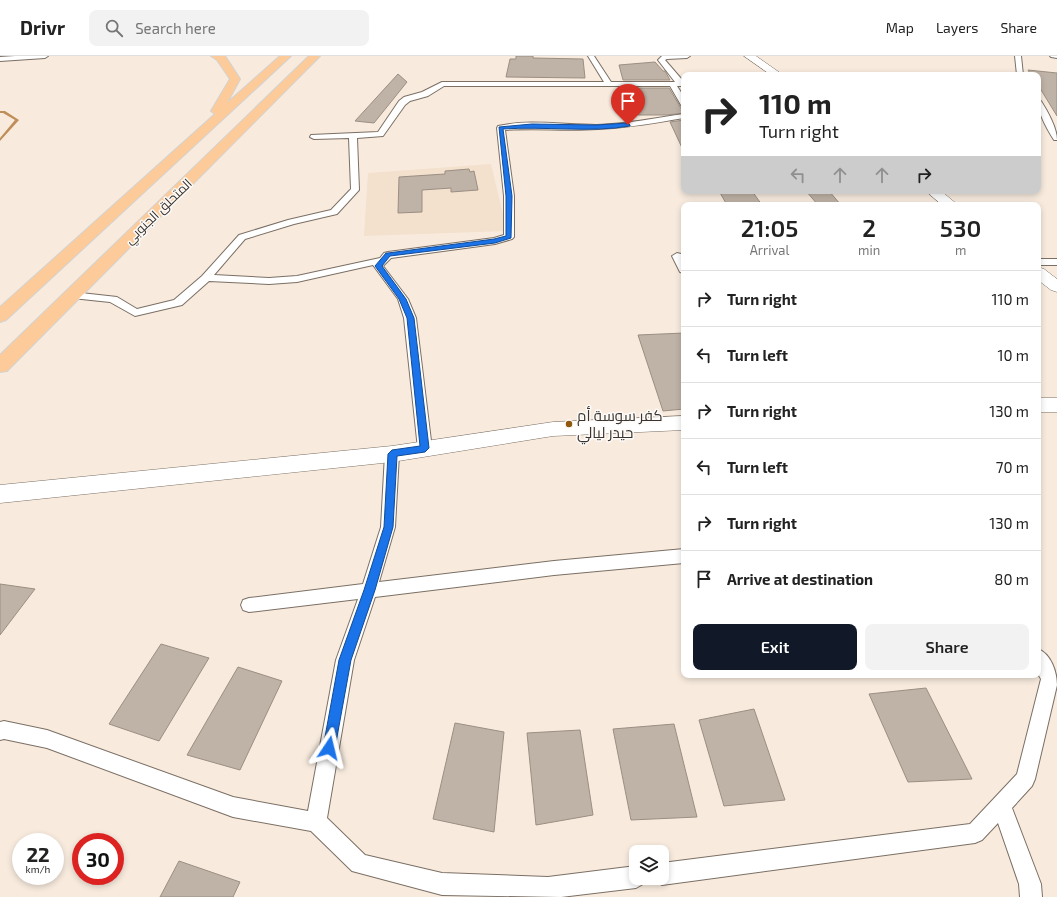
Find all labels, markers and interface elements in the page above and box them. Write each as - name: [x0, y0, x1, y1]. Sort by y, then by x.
- search box: [89, 10, 369, 46]
- text: Drivr: [20, 16, 65, 39]
- icon: search: [103, 17, 125, 39]
- text: Search here: [135, 19, 216, 37]
- text: Map: [886, 19, 914, 36]
- text: Layers: [936, 19, 978, 36]
- text: Share: [1000, 19, 1037, 36]
- pin: [611, 84, 645, 125]
- text: 110 m: [759, 86, 832, 120]
- icon: right: [693, 88, 745, 140]
- icon: arrive: [617, 90, 639, 112]
- text: Turn right: [759, 120, 839, 142]
- icon: left: [787, 164, 809, 186]
- icon: ahead: [829, 164, 851, 186]
- icon: ahead: [871, 164, 893, 186]
- icon: right: [913, 164, 935, 186]
- street label: المتحلق الجنوبي: [121, 175, 197, 249]
- text: 21:05: [741, 213, 798, 242]
- text: 2: [862, 213, 876, 242]
- text: 530: [940, 213, 981, 242]
- text: Arrival: [750, 242, 789, 258]
- text: min: [858, 242, 880, 258]
- text: m: [955, 242, 966, 258]
- icon: right: [693, 288, 715, 310]
- text: Turn right: [727, 290, 797, 308]
- text: 110 m: [992, 290, 1029, 308]
- icon: left: [693, 344, 715, 366]
- text: Turn left: [727, 346, 788, 364]
- text: 10 m: [997, 346, 1029, 364]
- icon: right: [693, 400, 715, 422]
- text: Turn right: [727, 402, 797, 420]
- text: 130 m: [989, 402, 1029, 420]
- place label: كفر سوسة أم حيدر ليالي: [577, 406, 663, 445]
- marker: كفر سوسة أم حيدر ليالي: [564, 419, 574, 429]
- icon: left: [693, 456, 715, 478]
- text: Turn left: [727, 458, 788, 476]
- text: 70 m: [996, 458, 1029, 476]
- icon: right: [693, 512, 715, 534]
- text: Turn right: [727, 514, 797, 532]
- text: 130 m: [989, 514, 1029, 532]
- icon: arrive: [693, 568, 715, 590]
- text: Arrive at destination: [727, 570, 873, 588]
- text: 80 m: [994, 570, 1029, 588]
- button: Exit: [693, 624, 857, 670]
- button: Share: [865, 624, 1029, 670]
- position arrow: [308, 727, 350, 769]
- speed limit sign: 30: [72, 833, 124, 885]
- text: 22: [26, 842, 50, 866]
- map controls: [629, 845, 669, 885]
- button: layers: [629, 845, 669, 885]
- text: km/h: [26, 863, 50, 875]

